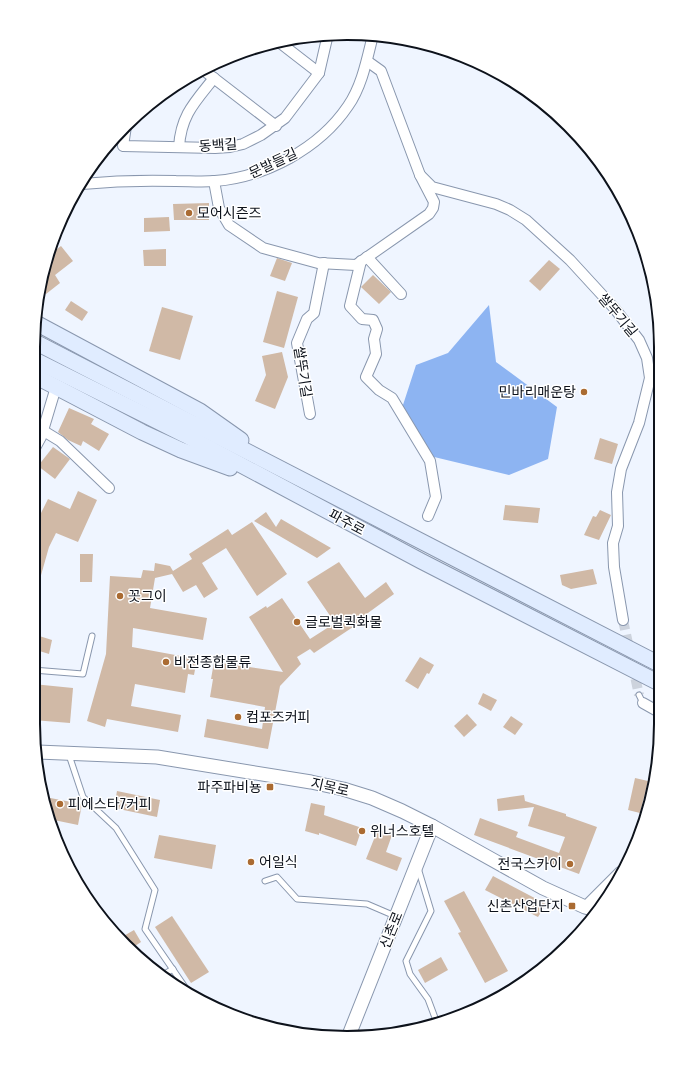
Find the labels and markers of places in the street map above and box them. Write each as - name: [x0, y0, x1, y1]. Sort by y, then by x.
- place label: 모어시즌즈: [197, 205, 262, 221]
- marker: 모어시즌즈: [184, 208, 194, 218]
- place label: 민바리매운탕: [499, 384, 576, 400]
- marker: 민바리매운탕: [579, 387, 589, 397]
- place label: 꼿그이: [128, 588, 167, 604]
- marker: 꼿그이: [115, 591, 125, 601]
- place label: 글로벌퀵화물: [305, 614, 382, 630]
- marker: 글로벌퀵화물: [292, 617, 302, 627]
- place label: 비전종합물류: [174, 654, 251, 670]
- marker: 비전종합물류: [161, 657, 171, 667]
- place label: 컴포즈커피: [246, 709, 310, 725]
- marker: 컴포즈커피: [233, 712, 243, 722]
- place label: 파주파비뇽: [198, 779, 262, 795]
- marker: 파주파비뇽: [265, 782, 275, 792]
- place label: 피에스타7커피: [68, 796, 152, 812]
- marker: 피에스타7커피: [55, 799, 65, 809]
- place label: 위너스호텔: [370, 823, 434, 839]
- marker: 위너스호텔: [357, 826, 367, 836]
- place label: 어일식: [259, 854, 298, 870]
- place label: 전국스카이: [498, 856, 562, 872]
- marker: 어일식: [246, 857, 256, 867]
- marker: 전국스카이: [565, 859, 575, 869]
- place label: 신촌산업단지: [487, 898, 564, 914]
- marker: 신촌산업단지: [567, 901, 577, 911]

